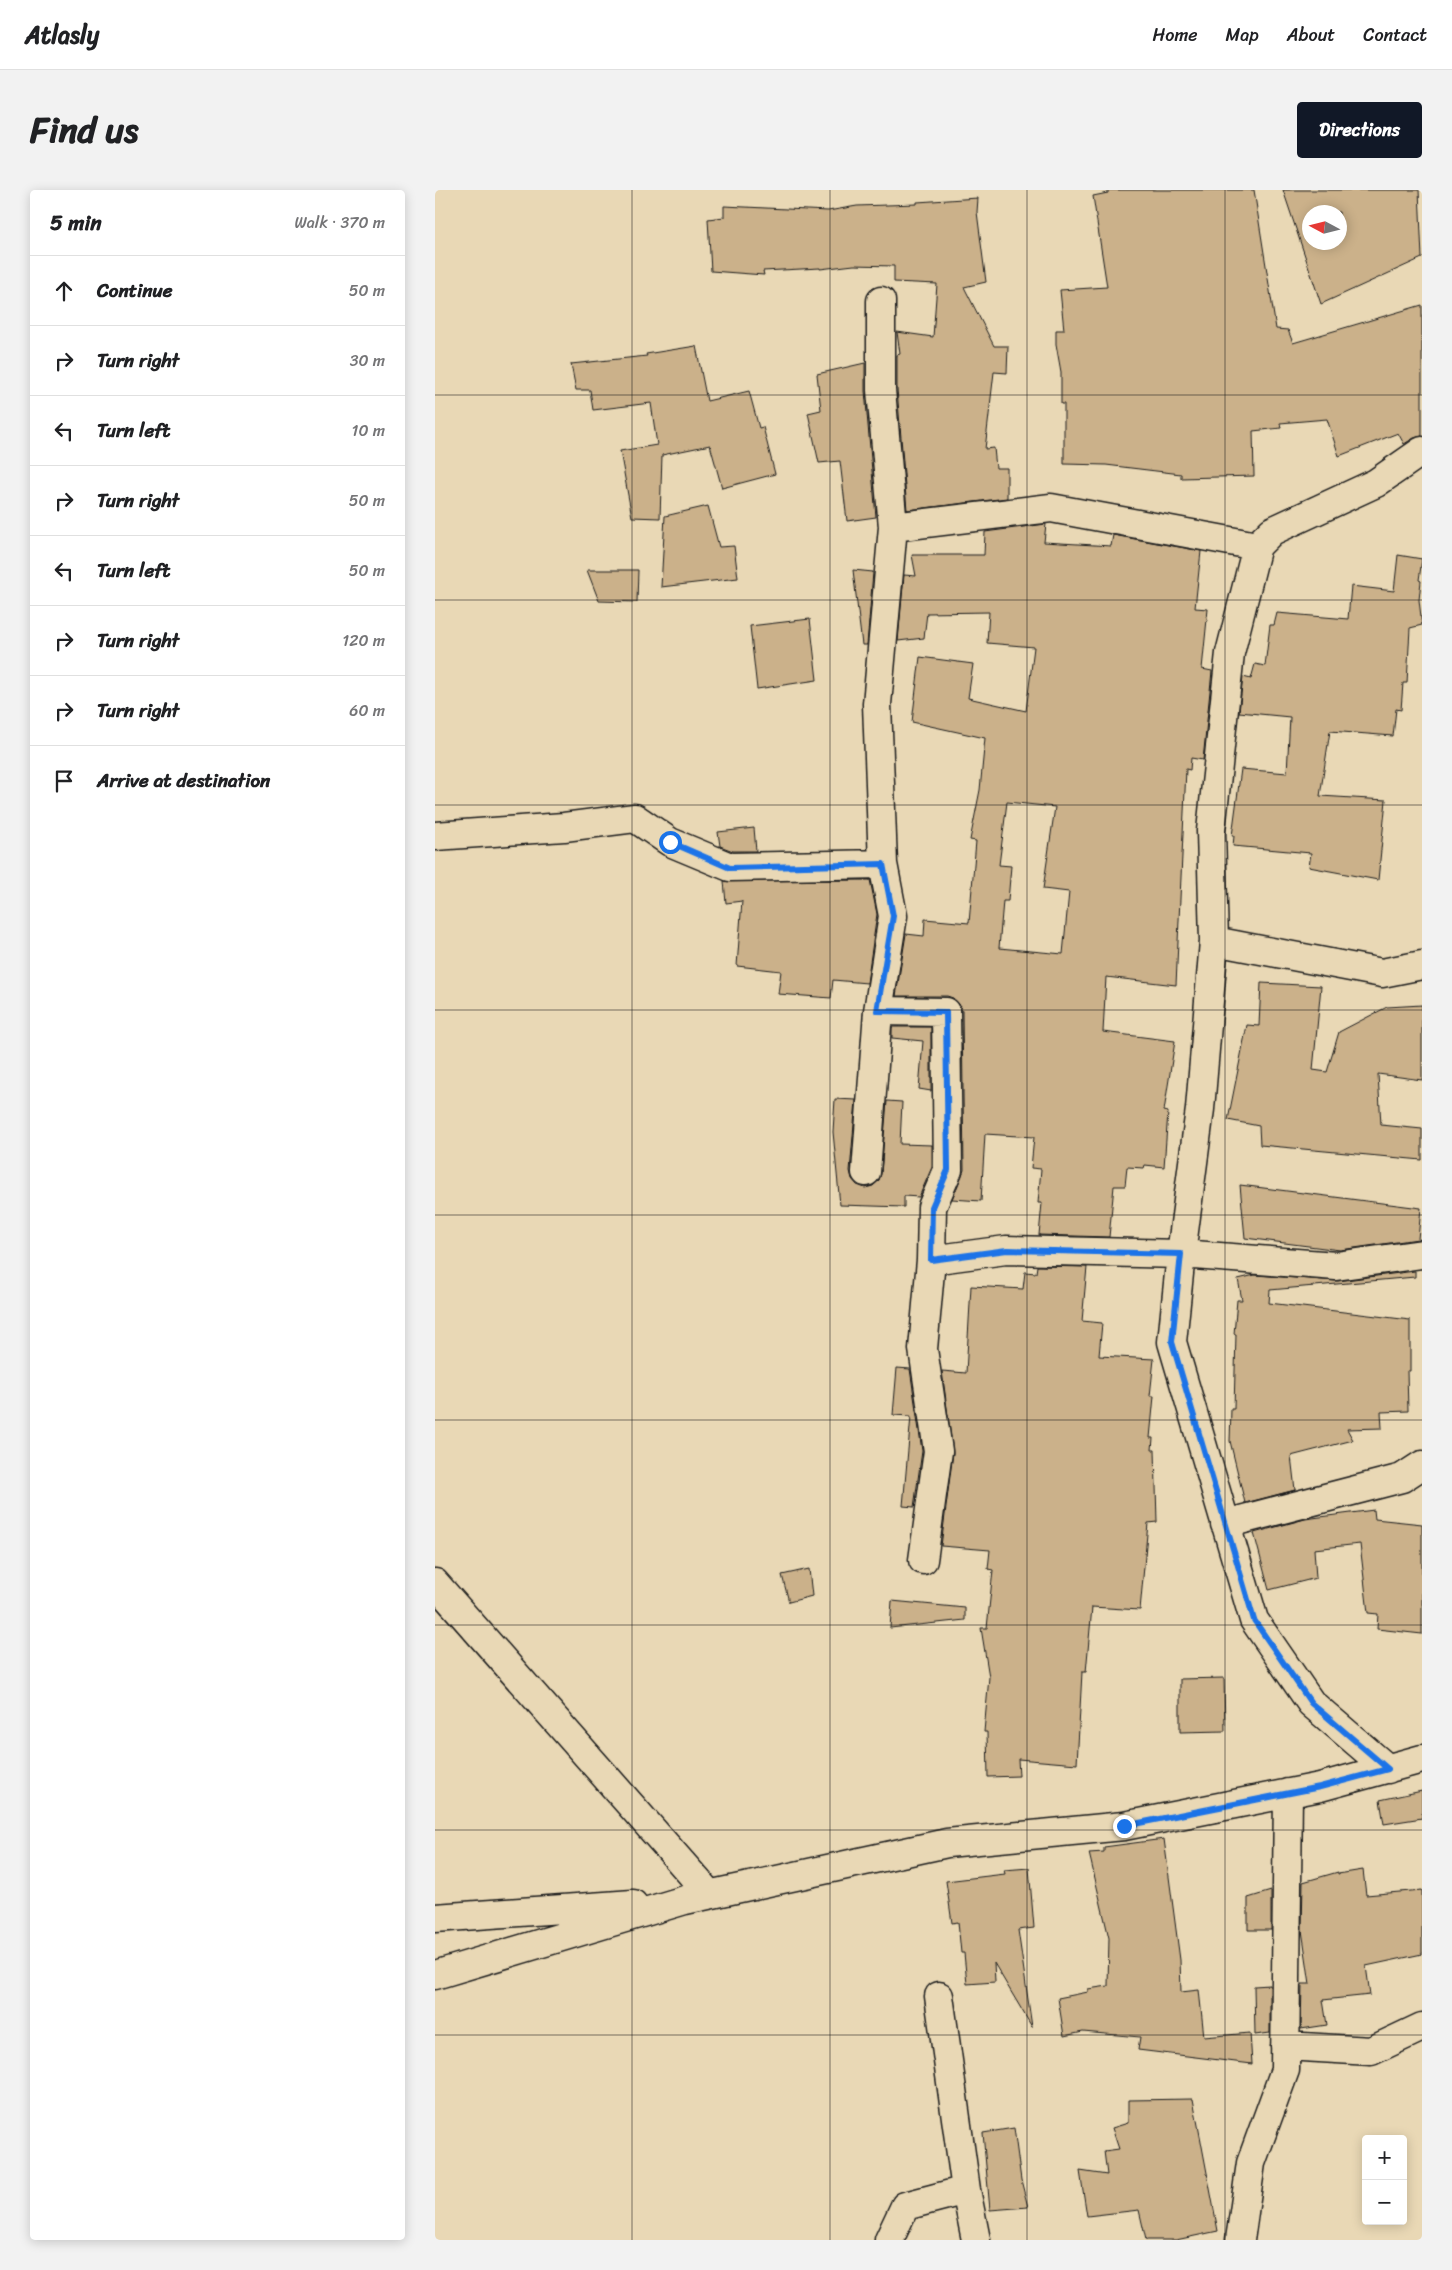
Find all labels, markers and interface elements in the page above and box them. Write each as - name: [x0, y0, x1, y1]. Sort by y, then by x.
- text: Atlasly: [25, 14, 99, 56]
- text: Home: [1153, 19, 1198, 51]
- text: Map: [1226, 19, 1259, 51]
- text: About: [1287, 19, 1335, 51]
- text: Contact: [1363, 19, 1427, 51]
- text: Find us: [30, 99, 138, 161]
- button: Directions: [1297, 102, 1422, 158]
- text: 5 min: [50, 204, 102, 242]
- north arrow: [1302, 205, 1347, 250]
- text: Walk · 370 m: [294, 208, 385, 237]
- text: Continue: [97, 274, 173, 307]
- text: 50 m: [349, 276, 385, 305]
- icon: ahead: [50, 277, 78, 305]
- text: Turn right: [97, 344, 179, 377]
- text: 30 m: [350, 346, 385, 375]
- icon: right: [50, 347, 78, 375]
- text: Turn left: [97, 414, 170, 447]
- text: 10 m: [352, 416, 385, 445]
- icon: left: [50, 417, 78, 445]
- text: Turn right: [97, 484, 179, 517]
- text: 50 m: [349, 486, 385, 515]
- icon: right: [50, 487, 78, 515]
- text: Turn left: [97, 554, 170, 587]
- text: 50 m: [349, 556, 385, 585]
- icon: left: [50, 557, 78, 585]
- text: Turn right: [97, 624, 179, 657]
- text: 120 m: [342, 626, 385, 655]
- icon: right: [50, 627, 78, 655]
- text: Turn right: [97, 694, 179, 727]
- text: 60 m: [349, 696, 385, 725]
- icon: right: [50, 697, 78, 725]
- text: Arrive at destination: [97, 764, 270, 797]
- icon: arrive: [50, 767, 78, 795]
- route start: [659, 831, 682, 854]
- route end: [1113, 1815, 1136, 1838]
- map controls: [1362, 2135, 1407, 2225]
- button: +: [1362, 2135, 1407, 2180]
- button: −: [1362, 2180, 1407, 2225]

